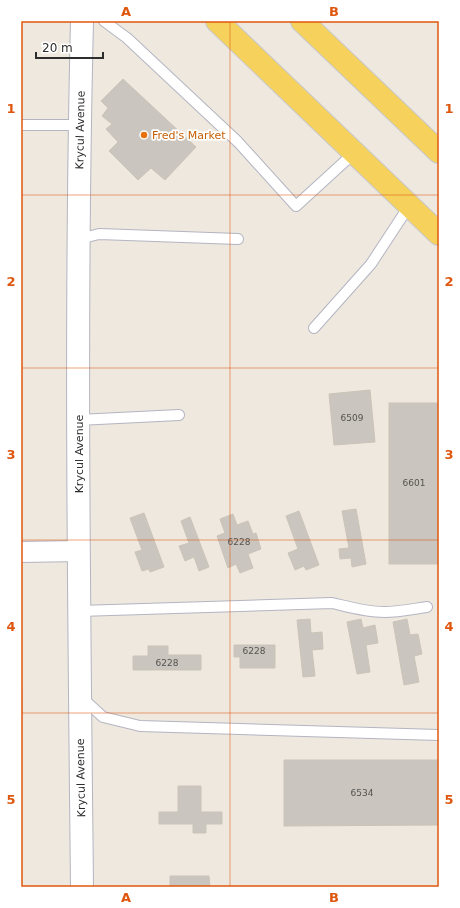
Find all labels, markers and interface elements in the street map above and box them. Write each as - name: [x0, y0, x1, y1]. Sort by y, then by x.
- text: A: [121, 4, 131, 19]
- text: B: [329, 4, 339, 19]
- scale bar: [36, 34, 103, 60]
- text: 20 m: [42, 41, 73, 55]
- street label: Krycul Avenue: [73, 90, 87, 170]
- text: 1: [6, 101, 16, 116]
- text: 1: [444, 101, 454, 116]
- place label: Fred's Market: [152, 129, 226, 142]
- marker: Fred's Market: [139, 130, 149, 140]
- text: 2: [6, 274, 16, 289]
- text: 2: [444, 274, 454, 289]
- house number: 6509: [341, 413, 364, 423]
- street label: Krycul Avenue: [73, 414, 86, 493]
- text: 3: [6, 447, 16, 462]
- text: 3: [444, 447, 454, 462]
- house number: 6601: [403, 478, 425, 488]
- house number: 6228: [228, 537, 251, 547]
- text: 4: [6, 619, 16, 634]
- text: 4: [444, 619, 454, 634]
- house number: 6228: [243, 646, 266, 656]
- house number: 6228: [156, 658, 179, 668]
- street label: Krycul Avenue: [74, 738, 88, 817]
- house number: 6534: [351, 788, 374, 798]
- text: 5: [6, 792, 16, 807]
- text: 5: [444, 792, 454, 807]
- text: A: [121, 890, 131, 905]
- text: B: [329, 890, 339, 905]

